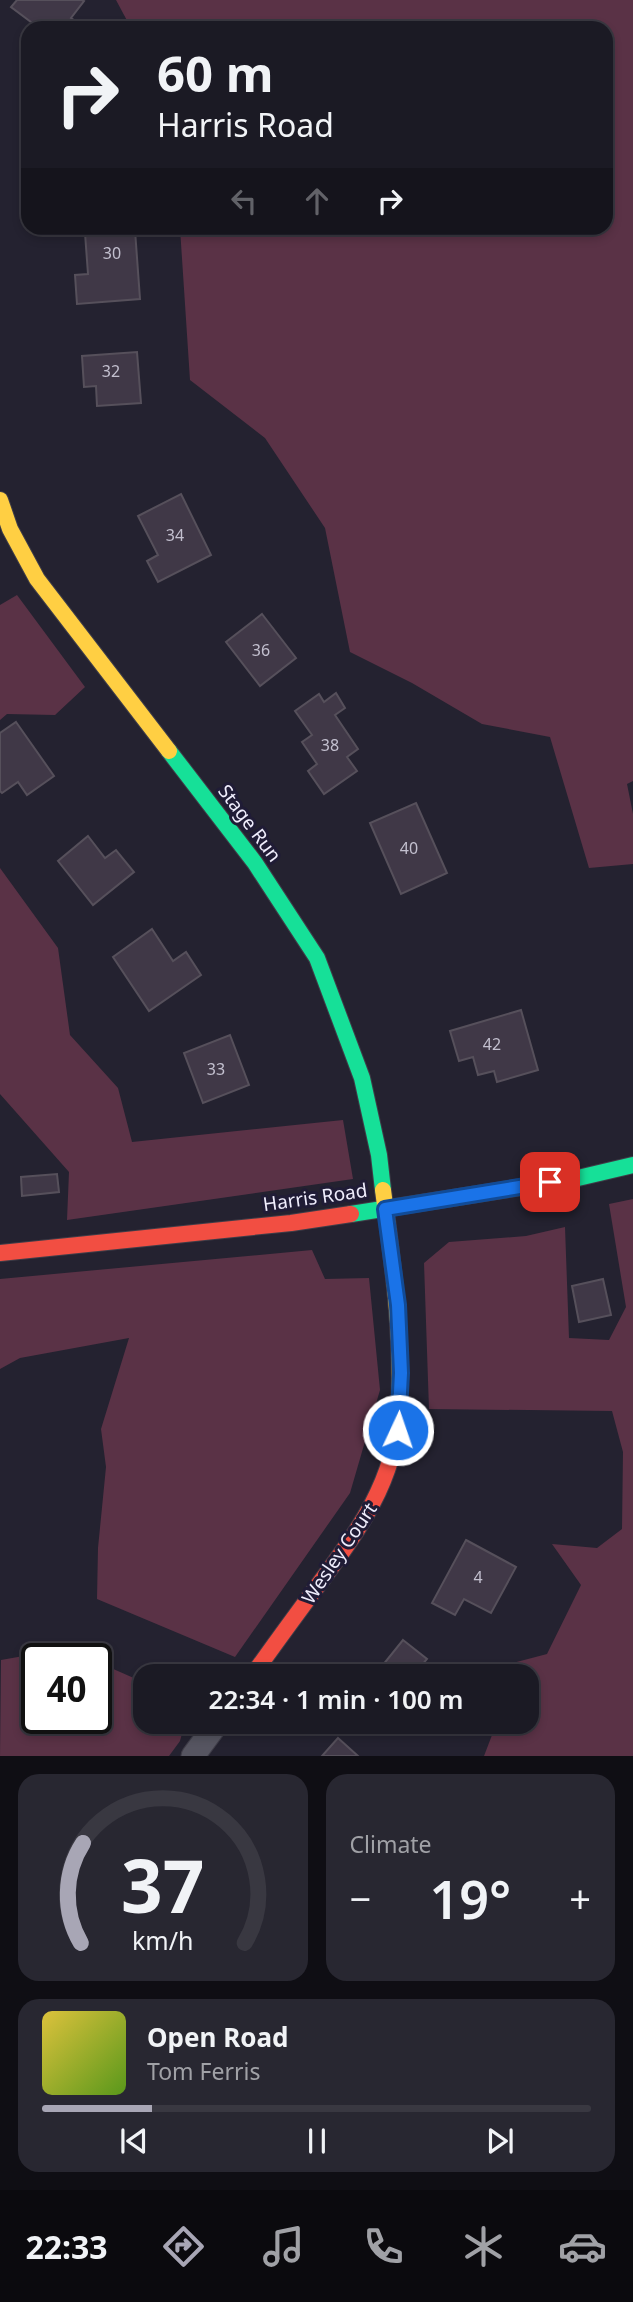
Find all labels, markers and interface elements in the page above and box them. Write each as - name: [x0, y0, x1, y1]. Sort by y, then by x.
- text: 60 m: [157, 40, 274, 106]
- icon: right: [42, 49, 133, 140]
- text: Harris Road: [157, 103, 334, 146]
- icon: left: [225, 182, 263, 220]
- icon: ahead: [298, 182, 336, 220]
- icon: right: [371, 182, 409, 220]
- house number: 30: [103, 242, 121, 264]
- house number: 32: [102, 360, 120, 382]
- house number: 34: [166, 524, 184, 546]
- house number: 36: [252, 639, 270, 661]
- house number: 38: [321, 734, 339, 756]
- street label: Stage Run: [212, 779, 288, 867]
- house number: 40: [400, 837, 418, 859]
- house number: 42: [483, 1033, 501, 1055]
- house number: 33: [207, 1058, 225, 1080]
- pin: [520, 1152, 580, 1212]
- icon: arrive: [531, 1163, 569, 1201]
- street label: Harris Road: [261, 1177, 369, 1217]
- position arrow: [361, 1393, 435, 1467]
- street label: Wesley Court: [296, 1497, 383, 1609]
- house number: 4: [473, 1566, 483, 1588]
- speed limit sign: 40: [21, 1643, 112, 1734]
- text: 22:34 · 1 min · 100 m: [209, 1681, 463, 1717]
- text: Climate: [350, 1828, 432, 1860]
- text: 37: [121, 1836, 204, 1935]
- text: 19°: [429, 1863, 511, 1934]
- text: −: [350, 1872, 371, 1924]
- text: +: [569, 1872, 591, 1924]
- text: km/h: [132, 1923, 194, 1957]
- text: Open Road: [147, 2019, 289, 2055]
- text: Tom Ferris: [147, 2055, 260, 2087]
- icon: previous: [115, 2122, 153, 2160]
- icon: pause: [298, 2122, 336, 2160]
- icon: next: [481, 2122, 519, 2160]
- icon: directions: [159, 2222, 208, 2271]
- icon: music: [259, 2222, 308, 2271]
- icon: phone: [359, 2222, 408, 2271]
- icon: climate: [459, 2222, 508, 2271]
- icon: car: [558, 2222, 607, 2271]
- text: 22:33: [25, 2225, 108, 2268]

